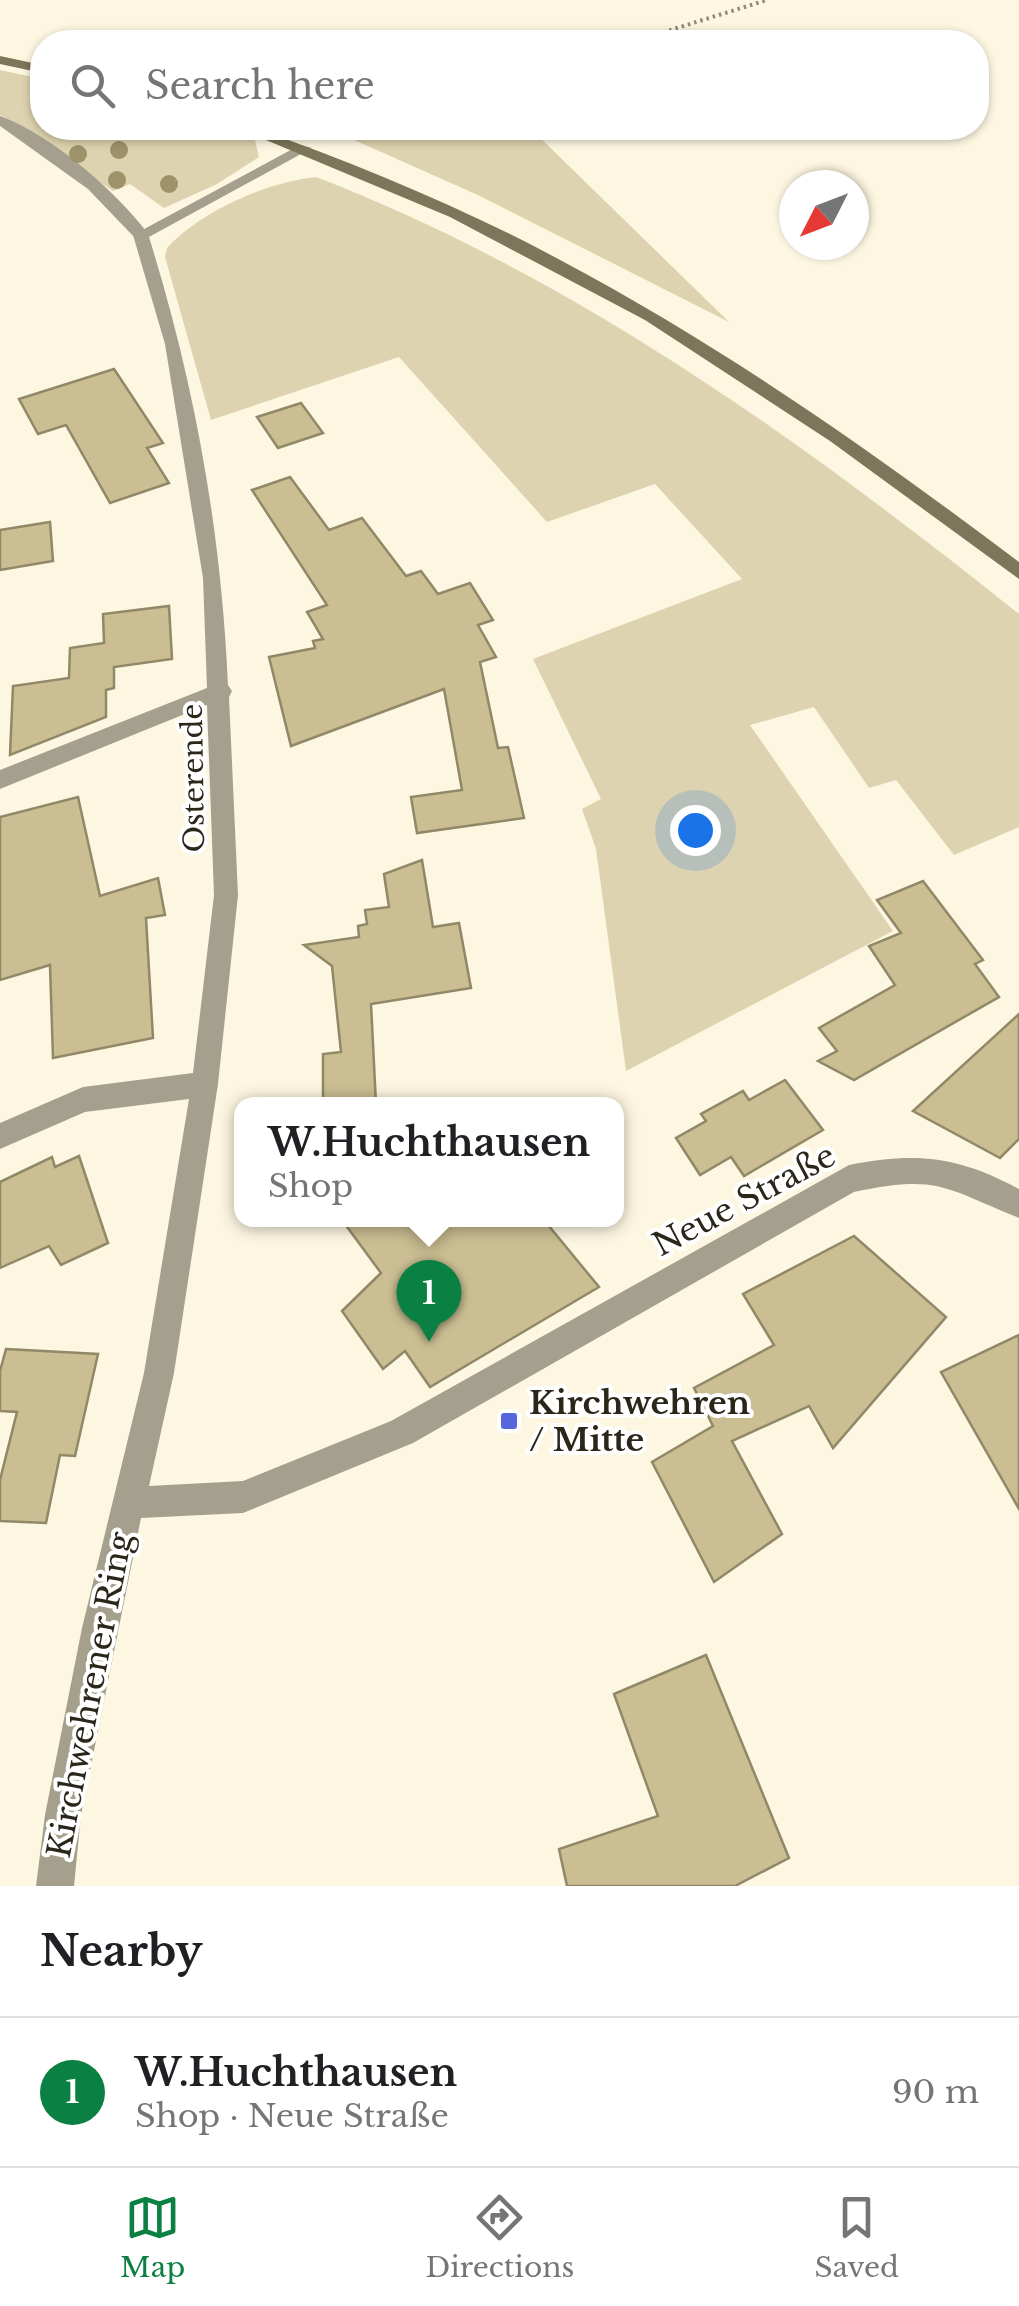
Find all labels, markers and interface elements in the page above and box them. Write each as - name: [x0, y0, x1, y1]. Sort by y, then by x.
- search box: [30, 30, 989, 140]
- icon: search: [65, 58, 120, 113]
- text: Search here: [145, 62, 375, 109]
- north arrow: [779, 170, 869, 260]
- street label: Osterende: [175, 703, 212, 853]
- your location: [670, 805, 721, 856]
- popup: [234, 1097, 624, 1227]
- text: W.Huchthausen: [268, 1119, 590, 1166]
- street label: Neue Straße: [646, 1135, 842, 1265]
- text: Shop: [268, 1166, 353, 1206]
- pin: 1: [396, 1260, 462, 1342]
- place label: Kirchwehren / Mitte: [529, 1383, 750, 1460]
- marker: Kirchwehren / Mitte: [498, 1410, 520, 1432]
- street label: Kirchwehrener Ring: [39, 1528, 141, 1861]
- text: Nearby: [40, 1925, 203, 1977]
- text: W.Huchthausen: [135, 2049, 457, 2096]
- text: 1: [66, 2072, 79, 2112]
- text: 90 m: [892, 2072, 979, 2112]
- text: Shop · Neue Straße: [135, 2096, 449, 2136]
- tab: Map: [120, 2190, 185, 2285]
- tab: Directions: [425, 2190, 574, 2285]
- tab: Saved: [814, 2190, 899, 2285]

